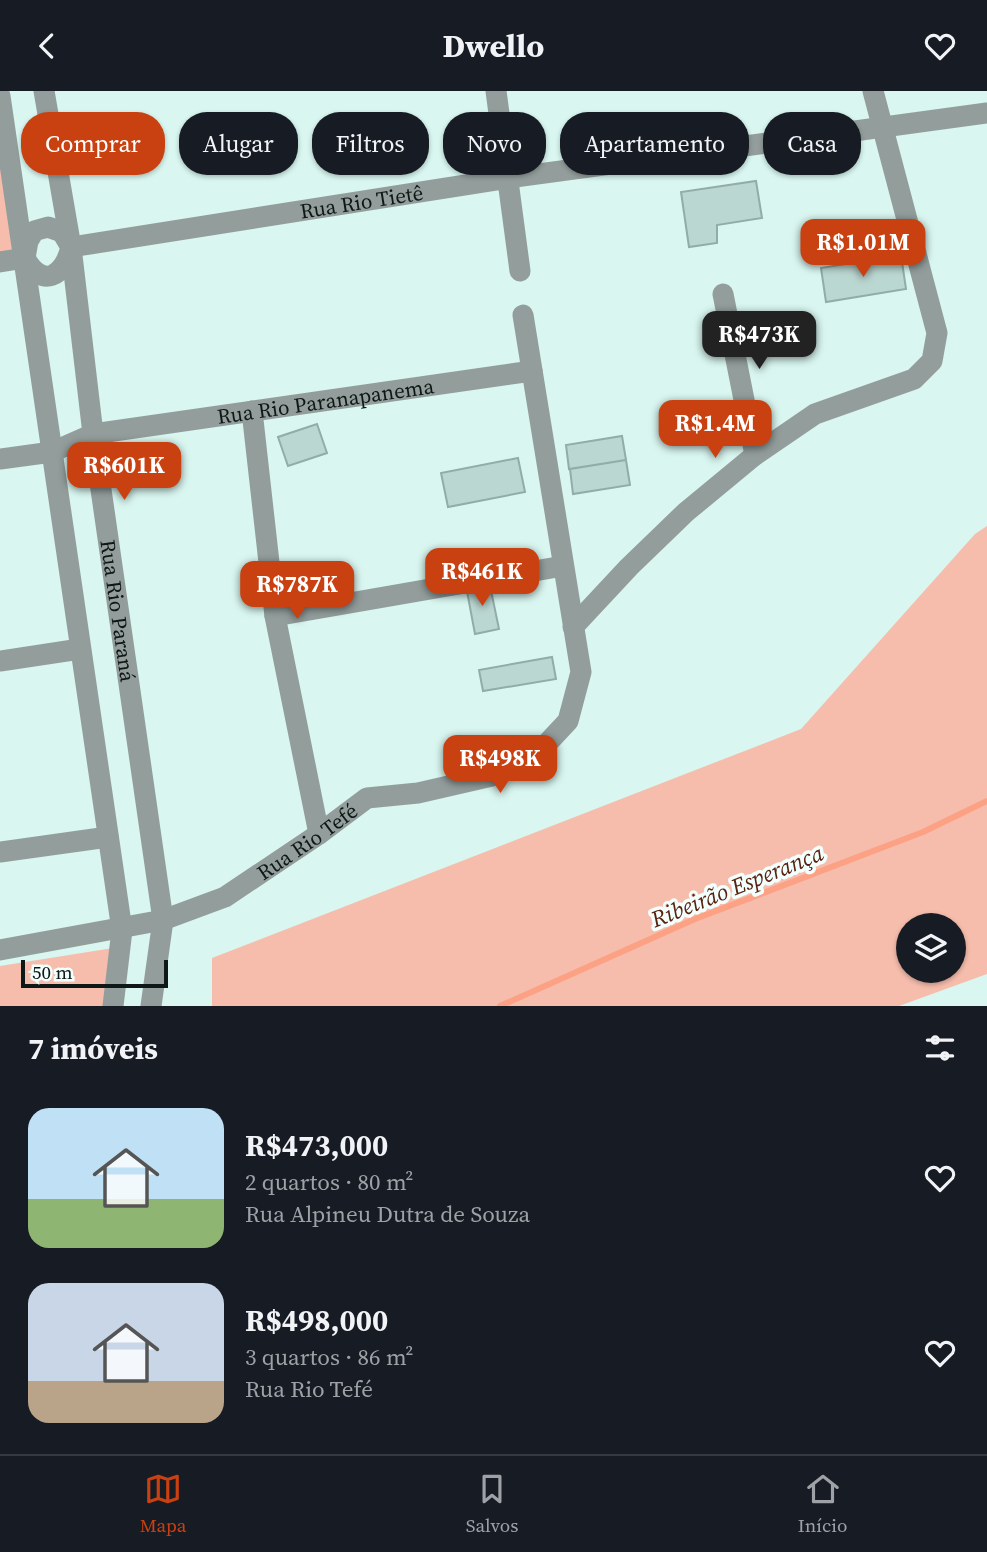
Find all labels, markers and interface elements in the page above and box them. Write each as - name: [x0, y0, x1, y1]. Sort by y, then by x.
- text: Dwello: [443, 24, 544, 68]
- icon: back: [28, 27, 66, 65]
- icon: heart: [921, 27, 959, 65]
- chip: Comprar: [21, 112, 165, 175]
- chip: Alugar: [179, 112, 298, 175]
- chip: Filtros: [312, 112, 429, 175]
- chip: Novo: [443, 112, 546, 175]
- chip: Apartamento: [560, 112, 749, 175]
- chip: Casa: [763, 112, 861, 175]
- street label: Rua Rio Tietê: [298, 177, 425, 225]
- pin: R$1.01M: [798, 219, 928, 279]
- text: R$1.01M: [816, 226, 910, 258]
- pin: R$473K: [702, 311, 816, 371]
- text: R$473K: [718, 318, 800, 350]
- street label: Rua Rio Paranapanema: [215, 371, 436, 431]
- pin: R$1.4M: [658, 401, 772, 460]
- text: R$1.4M: [675, 407, 755, 439]
- pin: R$601K: [67, 443, 181, 502]
- text: R$601K: [83, 449, 165, 481]
- street label: Rua Rio Paraná: [94, 538, 143, 684]
- pin: R$461K: [425, 549, 539, 608]
- text: R$461K: [441, 555, 523, 587]
- pin: R$787K: [240, 561, 354, 621]
- text: R$787K: [256, 568, 338, 600]
- pin: R$498K: [443, 735, 557, 795]
- text: R$498K: [459, 742, 541, 774]
- street label: Rua Rio Tefé: [251, 796, 363, 886]
- water label: Ribeirão Esperança: [645, 837, 828, 936]
- map controls: [896, 913, 966, 983]
- button: layers: [896, 913, 966, 983]
- scale bar: [21, 957, 168, 989]
- text: 50 m: [32, 959, 73, 985]
- text: 7 imóveis: [28, 1028, 158, 1069]
- icon: filters: [921, 1029, 959, 1067]
- text: R$473,000: [245, 1125, 388, 1166]
- icon: home: [84, 1136, 168, 1220]
- icon: heart: [921, 1159, 959, 1197]
- text: 2 quartos · 80 m²: [245, 1166, 414, 1198]
- text: Rua Alpineu Dutra de Souza: [245, 1198, 530, 1230]
- text: R$498,000: [245, 1300, 388, 1341]
- icon: home: [84, 1311, 168, 1395]
- icon: heart: [921, 1334, 959, 1372]
- text: 3 quartos · 86 m²: [245, 1341, 414, 1373]
- text: Rua Rio Tefé: [245, 1373, 373, 1405]
- tab: Mapa: [140, 1470, 186, 1538]
- tab: Salvos: [466, 1470, 518, 1538]
- tab: Início: [798, 1470, 847, 1538]

